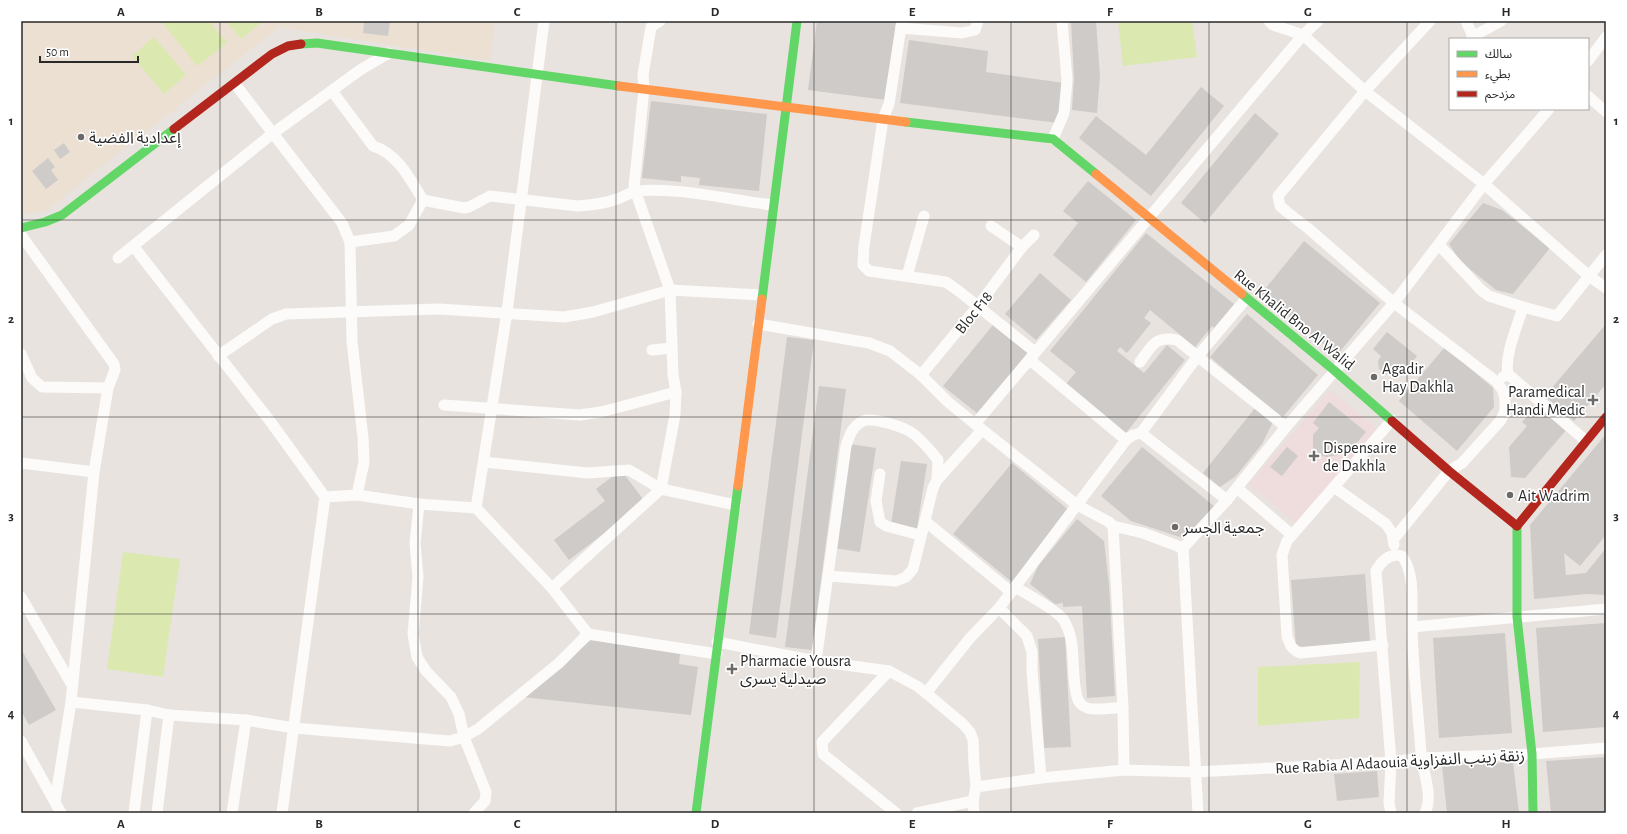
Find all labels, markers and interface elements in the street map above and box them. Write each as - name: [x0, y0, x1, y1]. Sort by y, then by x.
- text: A: [117, 6, 125, 19]
- text: B: [315, 6, 323, 19]
- text: C: [514, 6, 521, 19]
- text: D: [711, 6, 720, 19]
- text: E: [909, 6, 916, 19]
- text: F: [1107, 6, 1114, 19]
- text: G: [1304, 6, 1312, 19]
- text: H: [1501, 6, 1511, 19]
- scale bar: [40, 38, 138, 64]
- legend: [1449, 38, 1589, 110]
- text: 50 m: [46, 46, 69, 58]
- text: سالك: [1485, 48, 1512, 60]
- text: بطيء: [1485, 68, 1511, 84]
- text: مزدحم: [1485, 88, 1515, 103]
- text: 1: [9, 115, 13, 128]
- text: 1: [1614, 115, 1618, 128]
- place label: إعدادية الفضية: [89, 130, 181, 148]
- marker: إعدادية الفضية: [76, 132, 86, 142]
- street label: Rue Khalid Bno Al Walid: [1231, 266, 1358, 373]
- street label: Bloc F18: [952, 288, 995, 337]
- text: 2: [8, 313, 14, 326]
- text: 2: [1613, 313, 1619, 326]
- place label: Agadir Hay Dakhla: [1382, 361, 1454, 396]
- marker: Agadir Hay Dakhla: [1369, 372, 1379, 382]
- place label: Paramedical Handi Medic: [1506, 384, 1585, 418]
- marker: Paramedical Handi Medic: [1588, 395, 1598, 405]
- place label: Dispensaire de Dakhla: [1323, 440, 1397, 474]
- marker: Dispensaire de Dakhla: [1308, 450, 1320, 462]
- place label: Ait Wadrim: [1518, 488, 1590, 504]
- marker: Ait Wadrim: [1505, 490, 1515, 500]
- text: 3: [8, 510, 14, 523]
- text: 3: [1613, 510, 1619, 523]
- place label: جمعية الجسر: [1182, 520, 1265, 537]
- marker: جمعية الجسر: [1170, 522, 1180, 532]
- place label: Pharmacie Yousra صيدلية يسرى: [740, 653, 851, 688]
- marker: Pharmacie Yousra صيدلية يسرى: [727, 664, 737, 674]
- text: 4: [8, 708, 15, 721]
- text: 4: [1613, 708, 1620, 721]
- street label: Rue Rabia Al Adaouia زنقة زينب النفزاوية: [1275, 747, 1525, 778]
- text: A: [117, 818, 125, 831]
- text: B: [315, 818, 323, 831]
- text: C: [514, 818, 521, 831]
- text: D: [711, 818, 720, 831]
- text: E: [909, 818, 916, 831]
- text: F: [1107, 818, 1114, 831]
- text: G: [1304, 818, 1312, 831]
- text: H: [1501, 818, 1511, 831]

